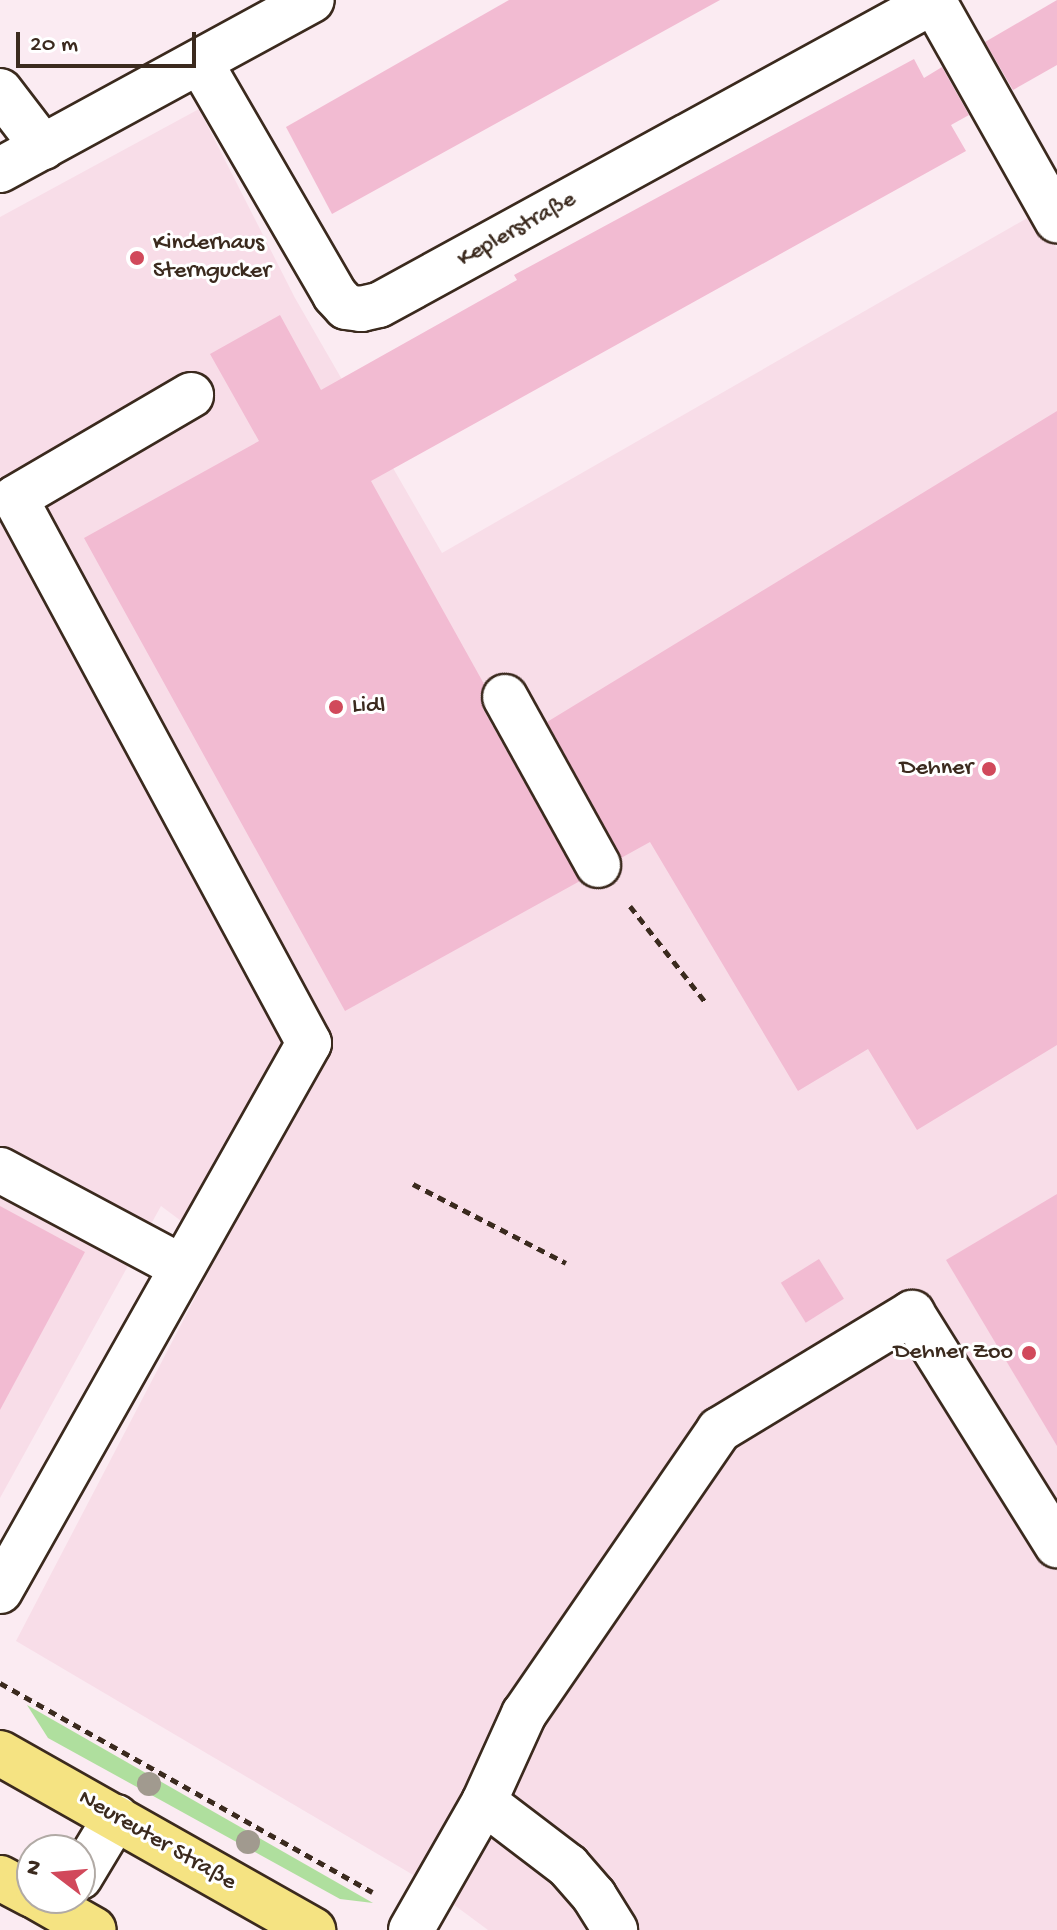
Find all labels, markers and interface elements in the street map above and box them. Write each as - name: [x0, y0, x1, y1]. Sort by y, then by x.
- scale bar: [20, 16, 200, 66]
- text: 20 m: [30, 31, 78, 60]
- street label: Keplerstraße: [453, 186, 581, 274]
- place label: Kinderhaus Sterngucker: [153, 230, 271, 286]
- marker: Kinderhaus Sterngucker: [128, 249, 146, 267]
- place label: Lidl: [352, 693, 385, 721]
- marker: Lidl: [327, 698, 345, 716]
- place label: Dehner: [900, 755, 973, 783]
- marker: Dehner: [980, 760, 998, 778]
- place label: Dehner Zoo: [894, 1339, 1013, 1367]
- marker: Dehner Zoo: [1020, 1344, 1038, 1362]
- street label: Neureuter Straße: [73, 1784, 241, 1898]
- north arrow: [16, 1834, 96, 1914]
- text: N: [20, 1857, 49, 1878]

